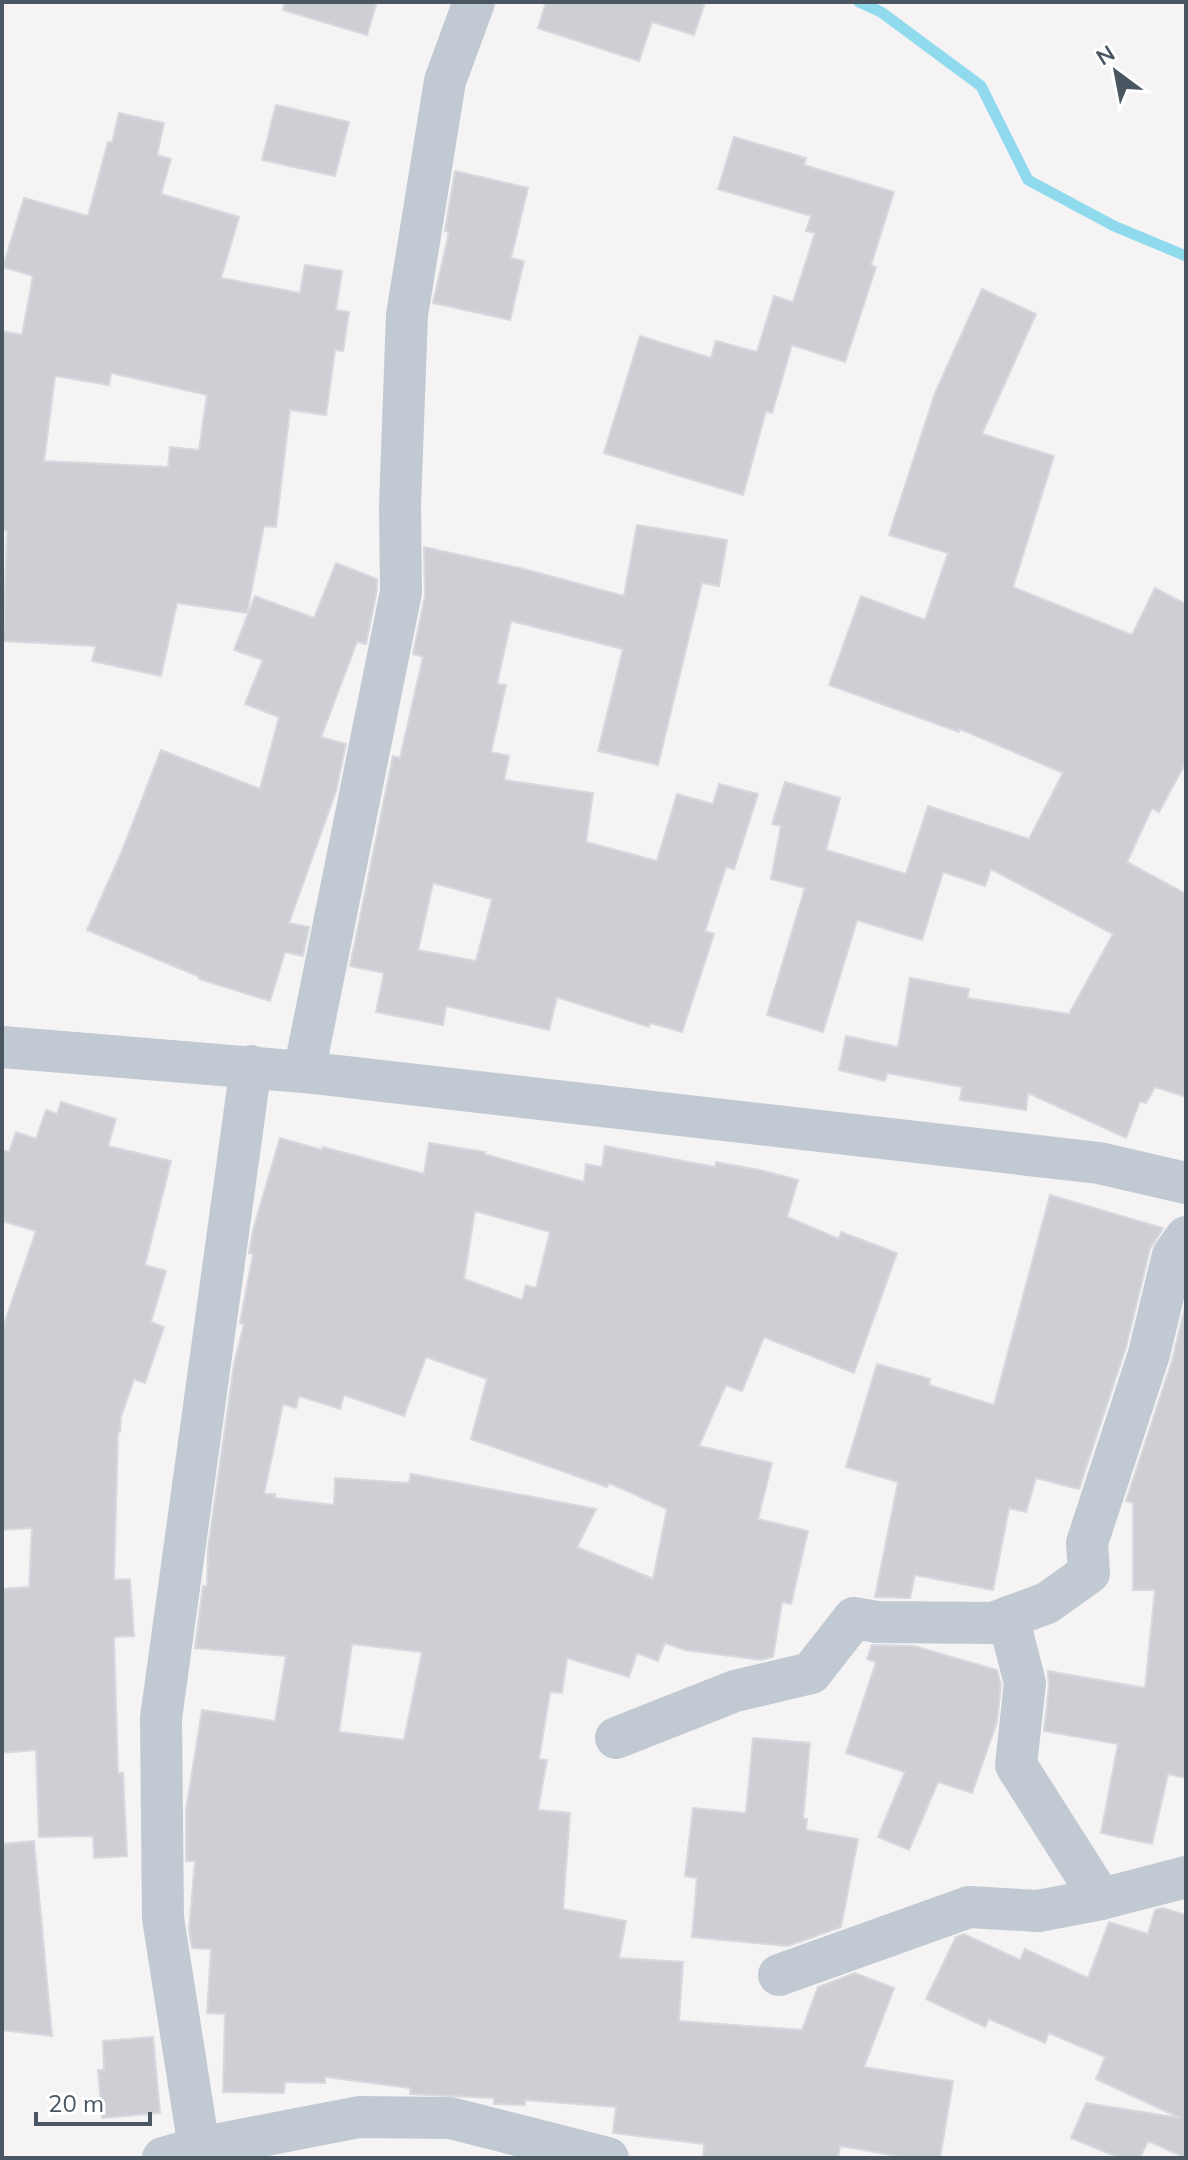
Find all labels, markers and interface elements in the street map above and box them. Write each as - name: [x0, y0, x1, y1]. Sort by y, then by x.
- north arrow: [1076, 32, 1156, 112]
- text: N: [1091, 39, 1120, 71]
- scale bar: [36, 2076, 150, 2126]
- text: 20 m: [48, 2088, 104, 2118]

